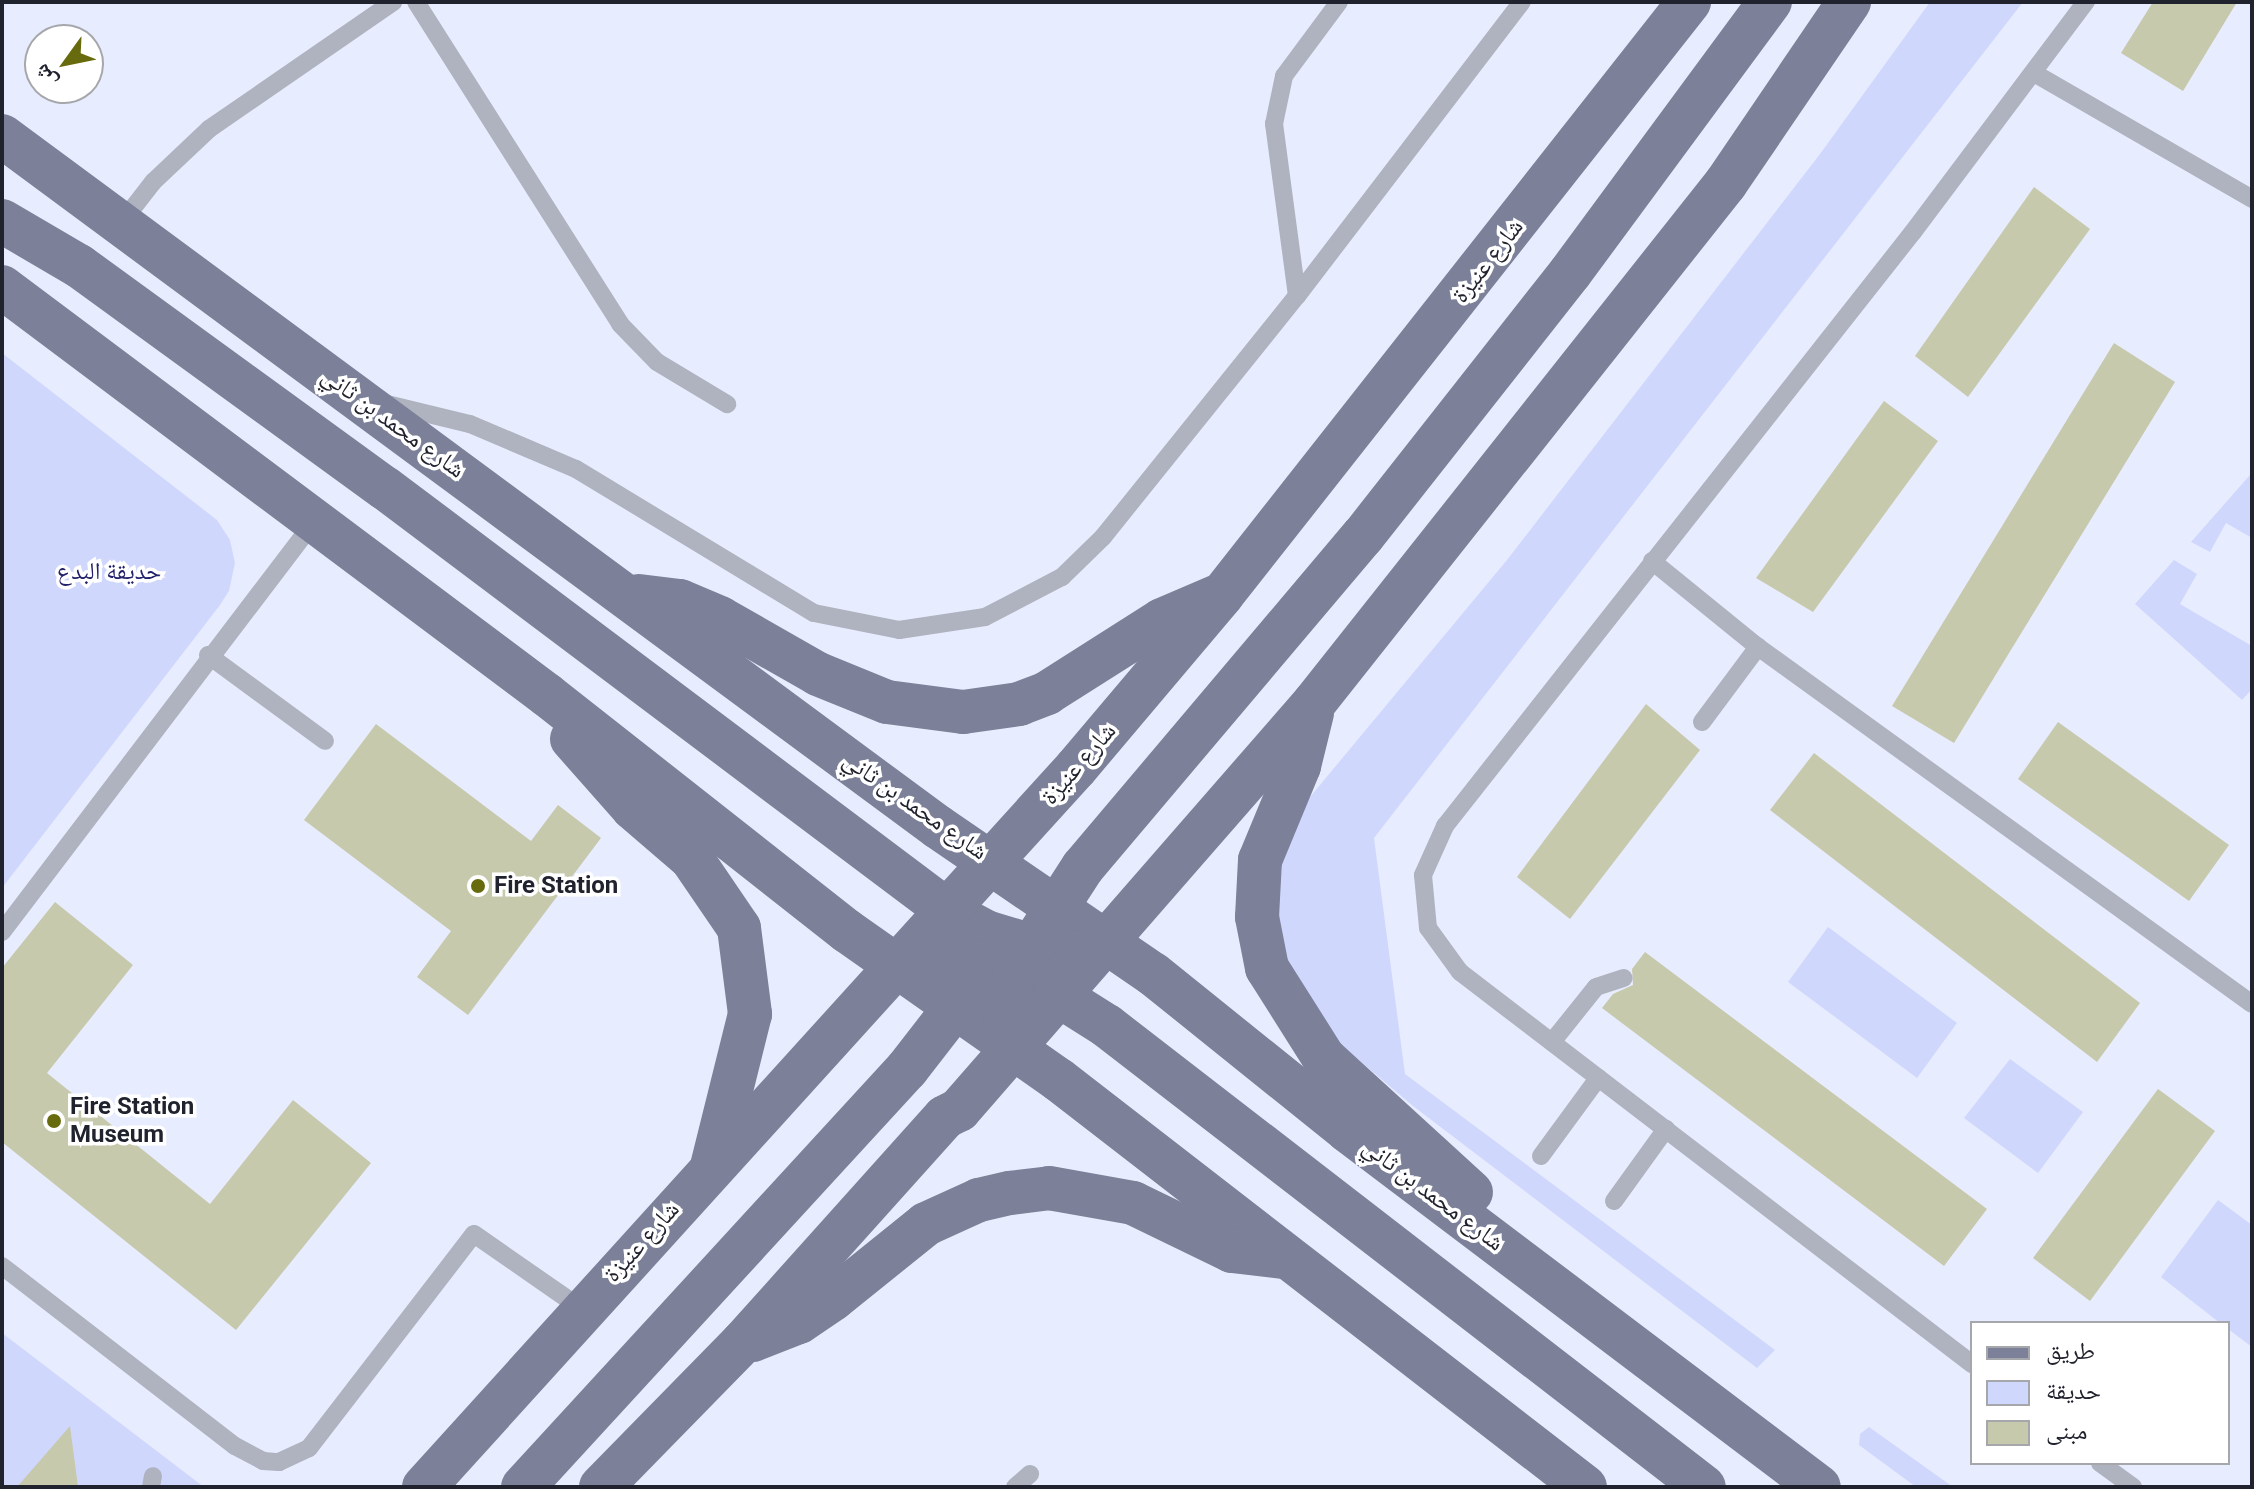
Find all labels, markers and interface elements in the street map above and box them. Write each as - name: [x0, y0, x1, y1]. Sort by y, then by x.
- north arrow: [24, 24, 104, 104]
- text: ش: [28, 60, 62, 93]
- street label: شارع عنيزة: [1446, 213, 1530, 309]
- street label: شارع محمد بن ثاني: [316, 361, 470, 485]
- park label: حديقة البدع: [57, 558, 161, 586]
- street label: شارع عنيزة: [1036, 717, 1122, 811]
- street label: شارع محمد بن ثاني: [837, 746, 993, 866]
- place label: Fire Station: [494, 872, 618, 900]
- marker: Fire Station: [469, 877, 487, 895]
- place label: Fire Station Museum: [70, 1093, 194, 1149]
- marker: Fire Station Museum: [45, 1112, 63, 1130]
- street label: شارع محمد بن ثاني: [1357, 1132, 1509, 1258]
- street label: شارع عنيزة: [598, 1196, 686, 1288]
- legend: [1970, 1321, 2230, 1465]
- text: طريق: [2046, 1337, 2095, 1365]
- text: حديقة: [2046, 1377, 2101, 1405]
- text: مبنى: [2046, 1417, 2087, 1445]

